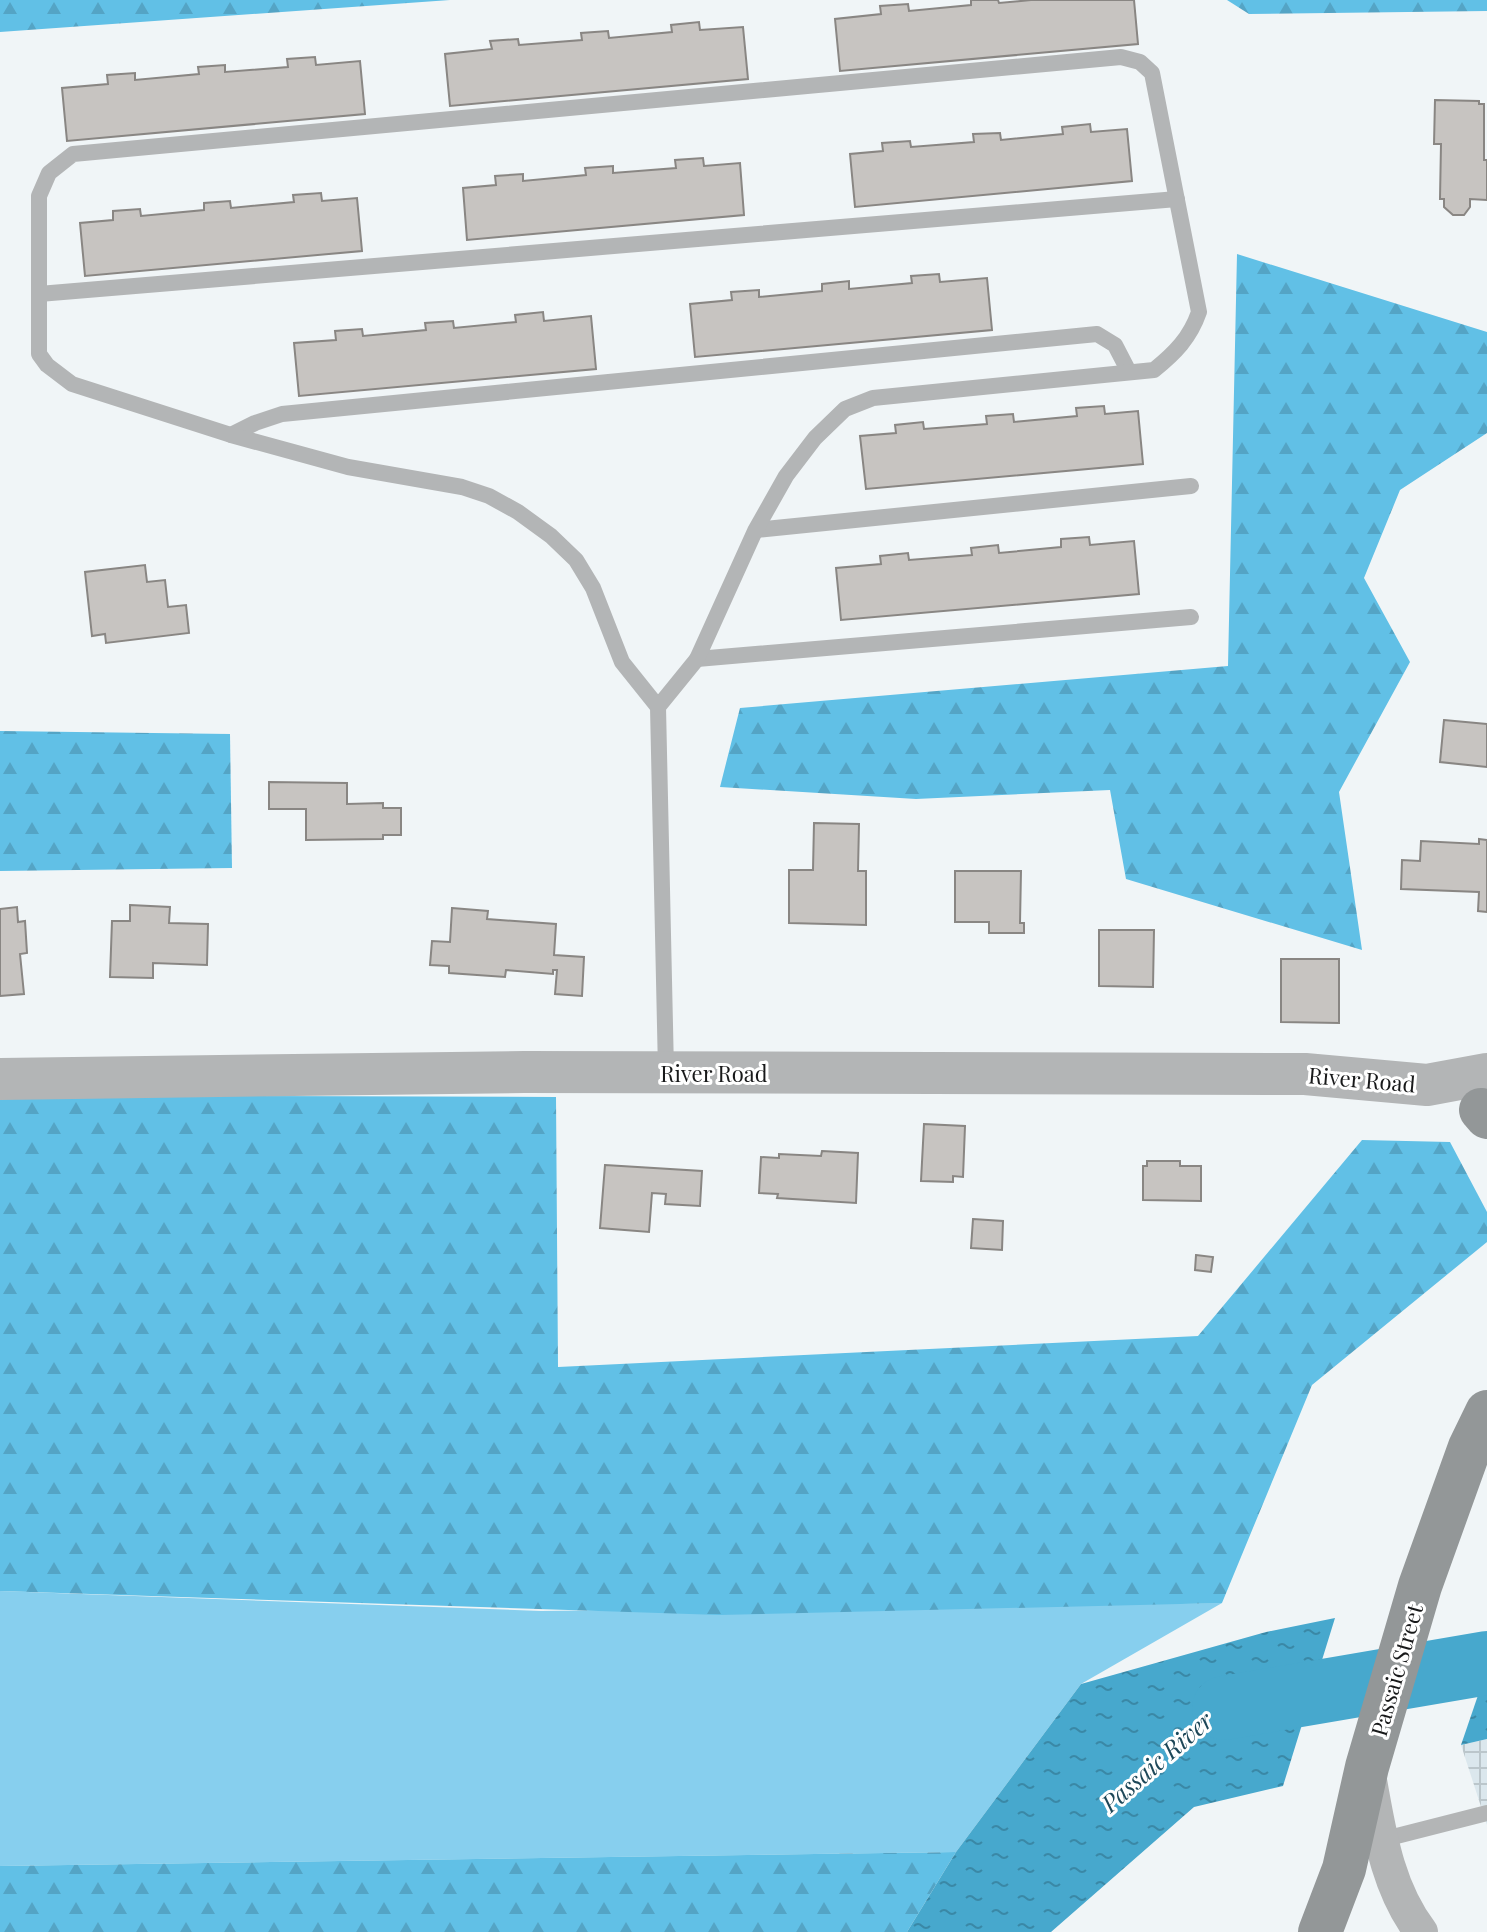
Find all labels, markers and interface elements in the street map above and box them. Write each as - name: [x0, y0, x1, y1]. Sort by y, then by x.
- street label: River Road: [660, 1058, 768, 1088]
- street label: River Road: [1307, 1059, 1417, 1099]
- street label: Passaic Street: [1363, 1599, 1429, 1739]
- water label: Passaic River: [1093, 1703, 1219, 1819]

